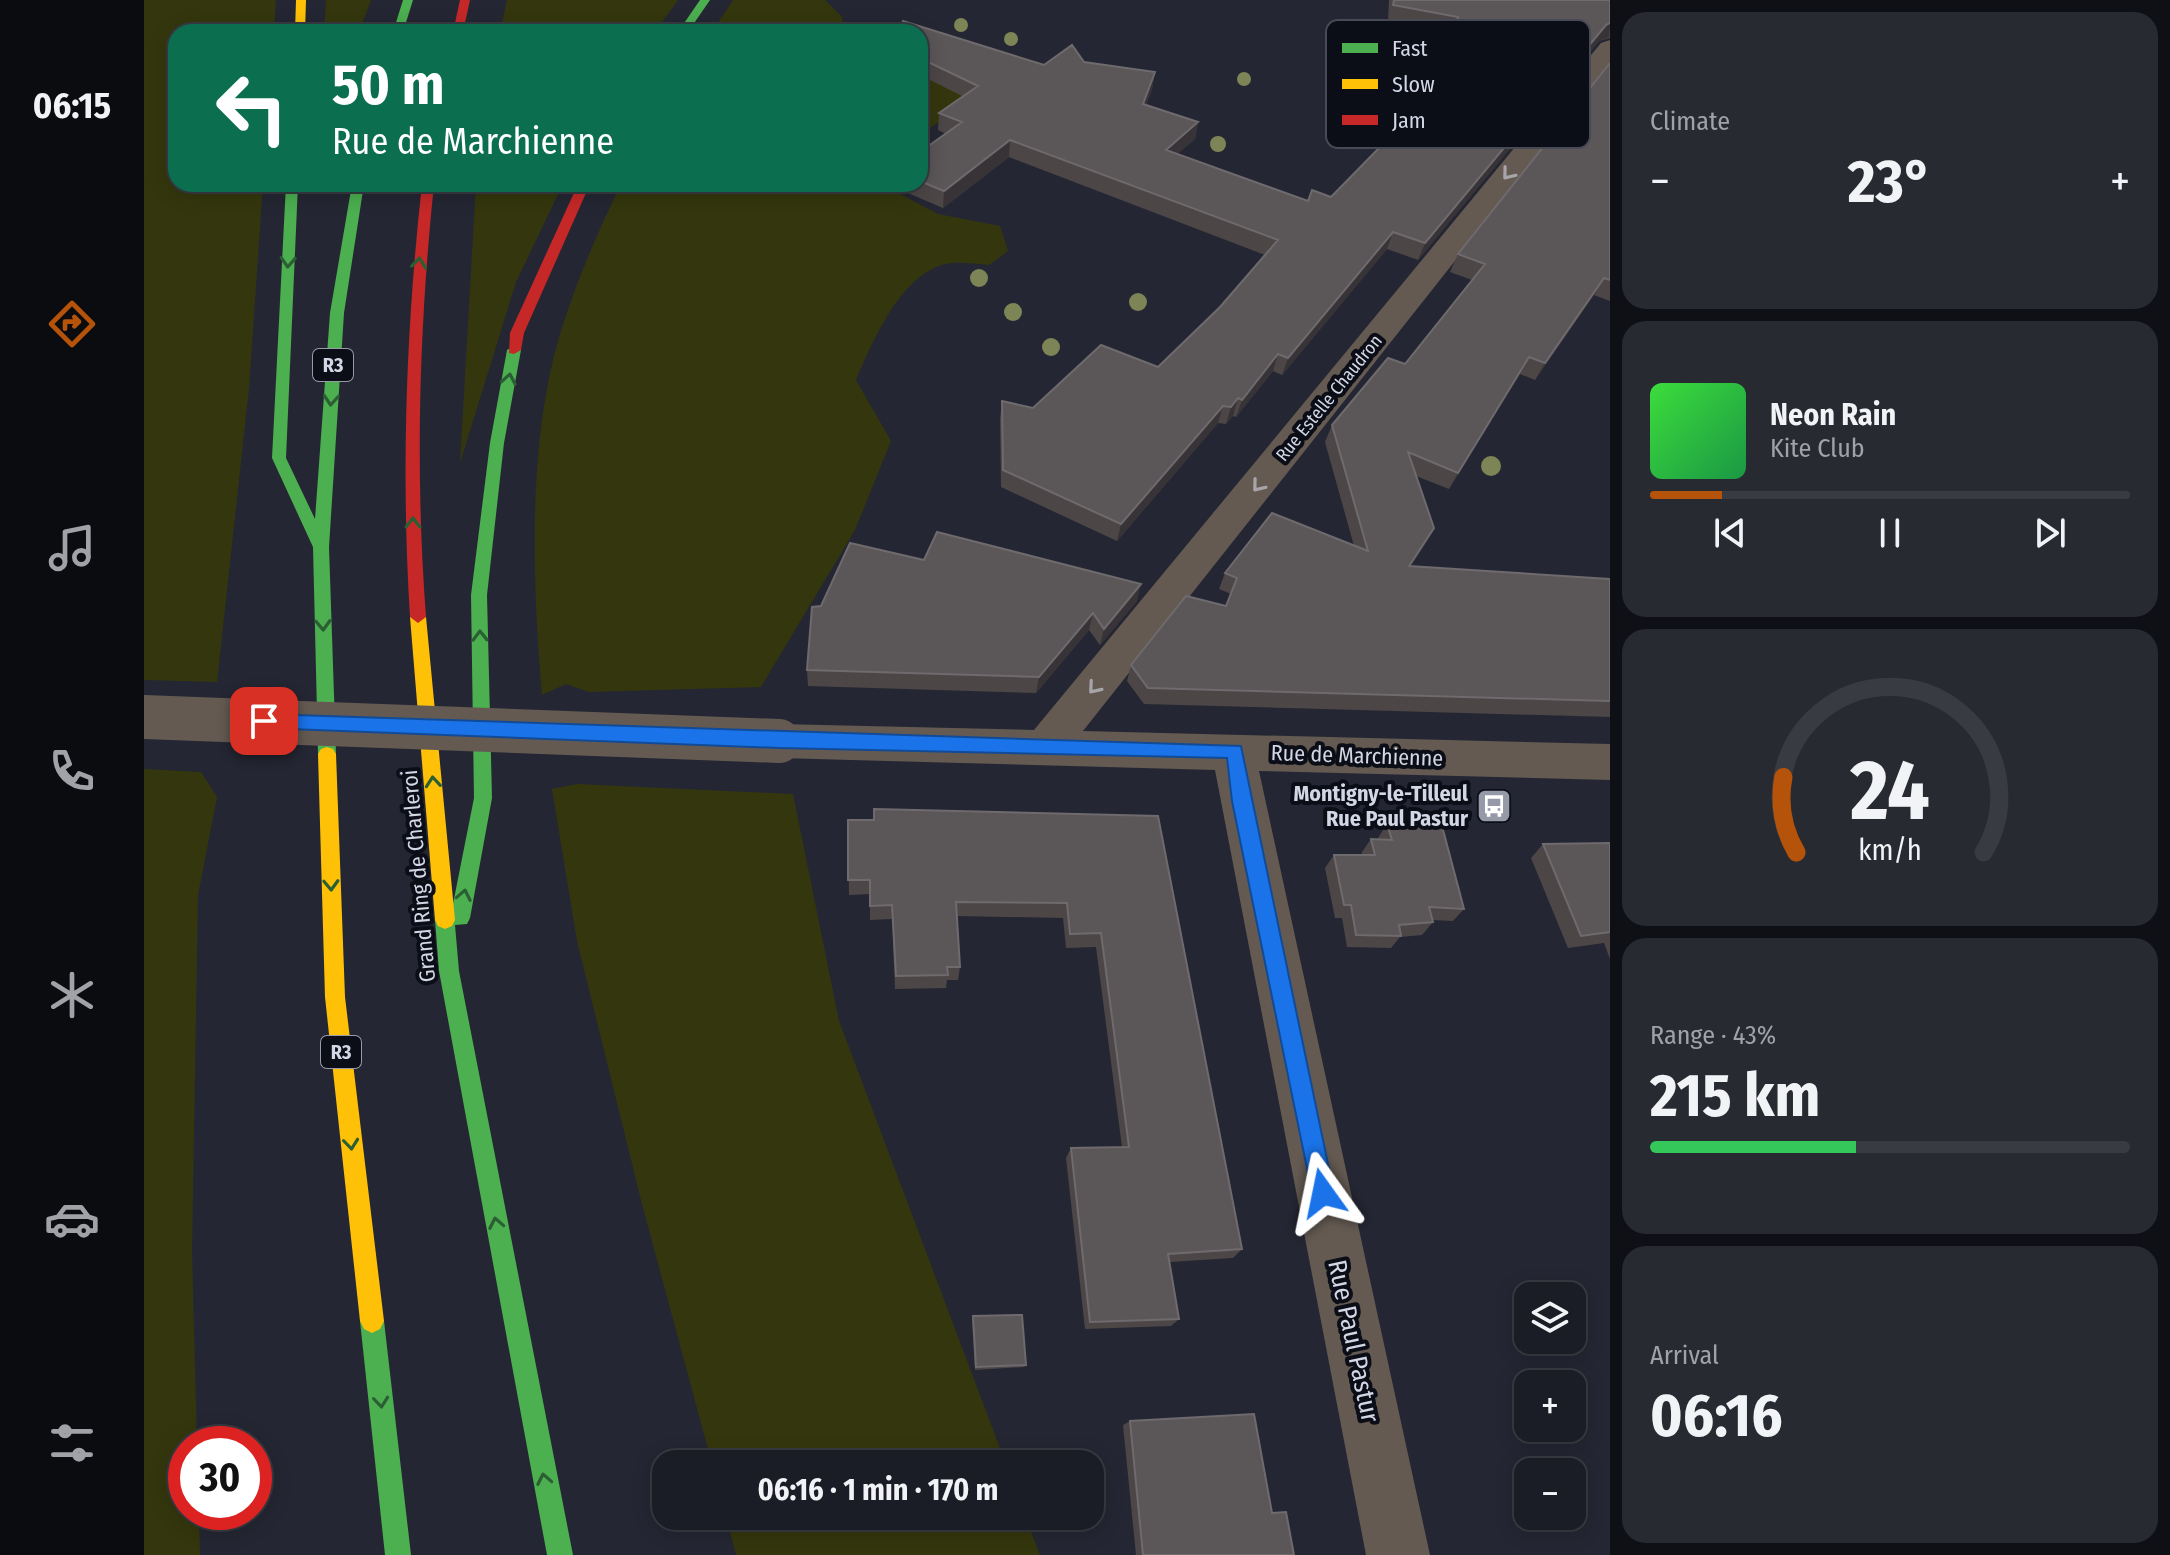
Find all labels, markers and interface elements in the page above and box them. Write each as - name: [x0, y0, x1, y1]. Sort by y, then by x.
- legend: [1326, 20, 1590, 148]
- text: Fast: [1392, 35, 1428, 62]
- text: 50 m: [332, 52, 444, 119]
- icon: left: [200, 56, 304, 160]
- text: Slow: [1392, 71, 1435, 98]
- text: 06:15: [33, 84, 111, 128]
- text: Climate: [1650, 106, 1730, 137]
- text: Jam: [1392, 107, 1426, 134]
- text: Rue de Marchienne: [332, 120, 614, 164]
- text: 23°: [1848, 146, 1932, 218]
- text: −: [1650, 155, 1670, 208]
- text: +: [2110, 155, 2130, 208]
- one-way arrow: [1504, 165, 1518, 180]
- one-way arrow: [280, 256, 297, 269]
- one-way arrow: [410, 256, 427, 270]
- icon: directions: [44, 296, 100, 352]
- street label: Rue Estelle Chaudron: [1271, 330, 1387, 466]
- road number: R3: [313, 349, 353, 381]
- one-way arrow: [499, 372, 516, 385]
- one-way arrow: [323, 394, 340, 407]
- text: Neon Rain: [1770, 397, 1896, 433]
- text: Kite Club: [1770, 433, 1865, 464]
- one-way arrow: [1253, 477, 1268, 491]
- icon: previous: [1708, 511, 1752, 555]
- icon: pause: [1868, 511, 1912, 555]
- icon: next: [2028, 511, 2072, 555]
- one-way arrow: [404, 516, 421, 529]
- icon: music: [44, 520, 100, 576]
- one-way arrow: [315, 619, 332, 632]
- one-way arrow: [471, 629, 489, 642]
- one-way arrow: [1089, 679, 1104, 693]
- pin: [230, 687, 298, 755]
- icon: arrive: [242, 699, 286, 743]
- street label: Rue de Marchienne: [1270, 739, 1444, 772]
- text: 24: [1849, 741, 1930, 841]
- icon: phone: [44, 743, 100, 799]
- street label: Grand Ring de Charleroi: [396, 769, 441, 983]
- one-way arrow: [425, 775, 442, 788]
- place label: Montigny-le-Tilleul Rue Paul Pastur: [1293, 780, 1469, 832]
- bus stop icon: Montigny-le-Tilleul Rue Paul Pastur: [1475, 787, 1513, 825]
- text: km/h: [1858, 834, 1922, 869]
- one-way arrow: [323, 879, 340, 892]
- one-way arrow: [455, 888, 472, 902]
- icon: climate: [44, 967, 100, 1023]
- text: Range · 43%: [1650, 1020, 1776, 1051]
- road number: R3: [321, 1036, 361, 1068]
- text: 215 km: [1650, 1060, 1820, 1132]
- one-way arrow: [343, 1138, 360, 1151]
- position arrow: [1281, 1151, 1365, 1235]
- icon: car: [44, 1191, 100, 1247]
- one-way arrow: [489, 1216, 506, 1230]
- street label: Rue Paul Pastur: [1321, 1257, 1386, 1425]
- map controls: [1514, 1282, 1586, 1530]
- button: layers: [1514, 1282, 1586, 1354]
- text: Arrival: [1650, 1340, 1719, 1371]
- button: +: [1514, 1370, 1586, 1442]
- text: 06:16: [1650, 1380, 1783, 1452]
- one-way arrow: [372, 1396, 389, 1409]
- icon: filters: [44, 1415, 100, 1471]
- speed limit sign: 30: [168, 1426, 272, 1530]
- button: −: [1514, 1458, 1586, 1530]
- one-way arrow: [537, 1472, 554, 1485]
- text: 06:16 · 1 min · 170 m: [757, 1472, 999, 1508]

